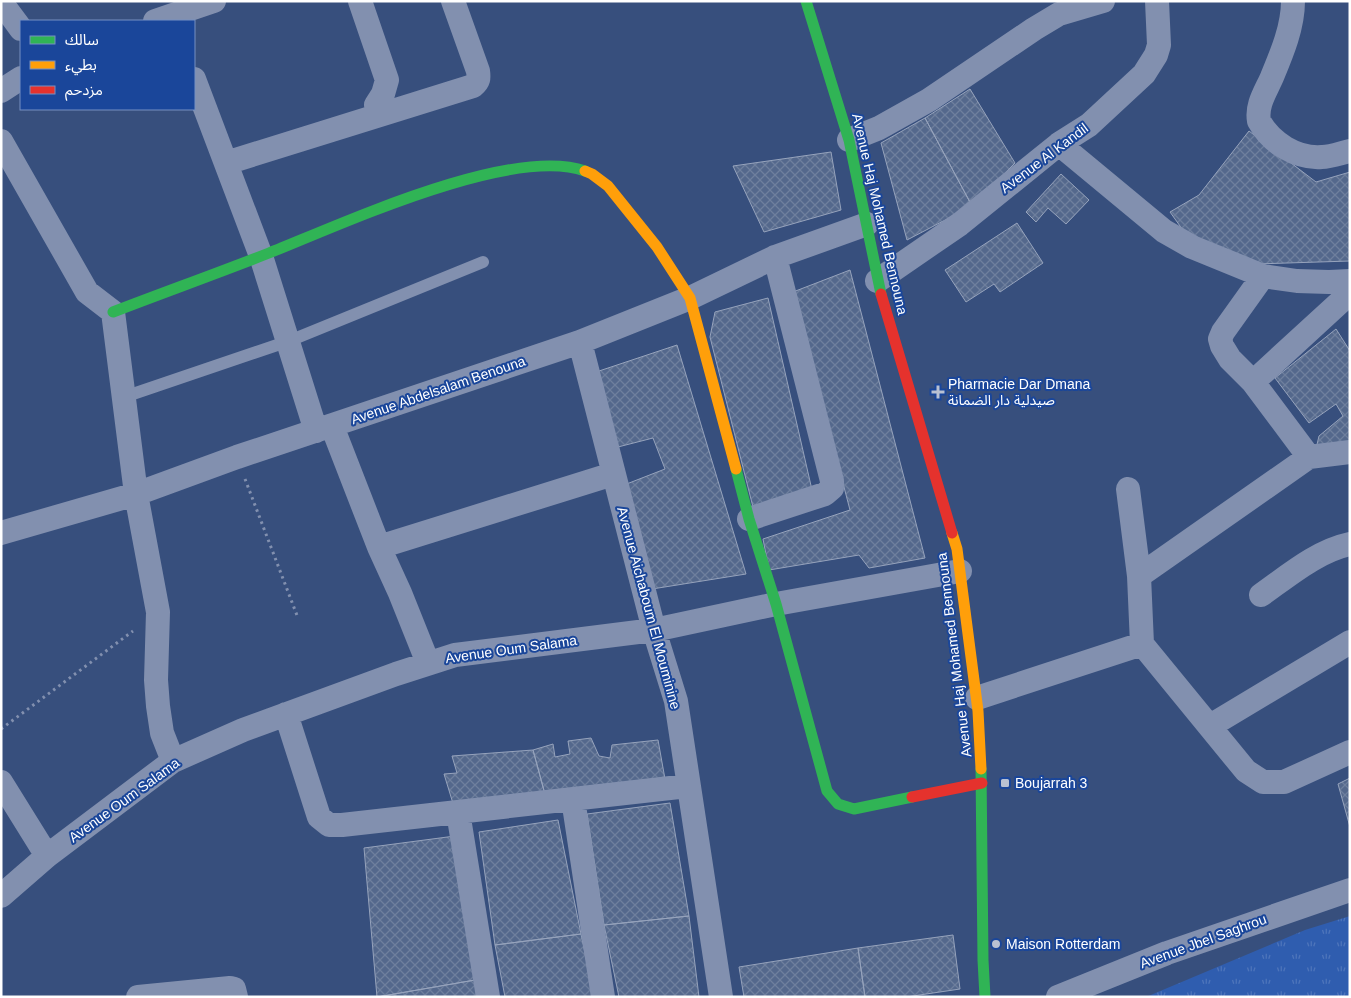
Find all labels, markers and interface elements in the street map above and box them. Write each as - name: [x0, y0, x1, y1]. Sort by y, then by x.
- legend: [20, 20, 195, 110]
- text: سالك: [65, 31, 99, 48]
- text: بطيء: [65, 56, 97, 76]
- text: مزدحم: [65, 81, 103, 101]
- street label: Avenue Haj Mohamed Bennouna: [849, 112, 911, 316]
- street label: Avenue Al Kandil: [997, 120, 1091, 196]
- street label: Avenue Abdelsalam Benouna: [349, 353, 528, 427]
- place label: Pharmacie Dar Dmana صيدلية دار الضمانة: [948, 376, 1091, 409]
- marker: Pharmacie Dar Dmana صيدلية دار الضمانة: [932, 386, 944, 398]
- street label: Avenue Aichaboum El Mouminine: [614, 505, 684, 711]
- street label: Avenue Haj Mohamed Bennouna: [933, 552, 974, 758]
- street label: Avenue Oum Salama: [444, 632, 578, 666]
- street label: Avenue Oum Salama: [66, 754, 183, 846]
- place label: Boujarrah 3: [1015, 775, 1088, 791]
- marker: Boujarrah 3: [999, 777, 1011, 789]
- street label: Avenue Jbel Saghrou: [1137, 911, 1269, 971]
- place label: Maison Rotterdam: [1006, 936, 1120, 952]
- marker: Maison Rotterdam: [990, 938, 1002, 950]

